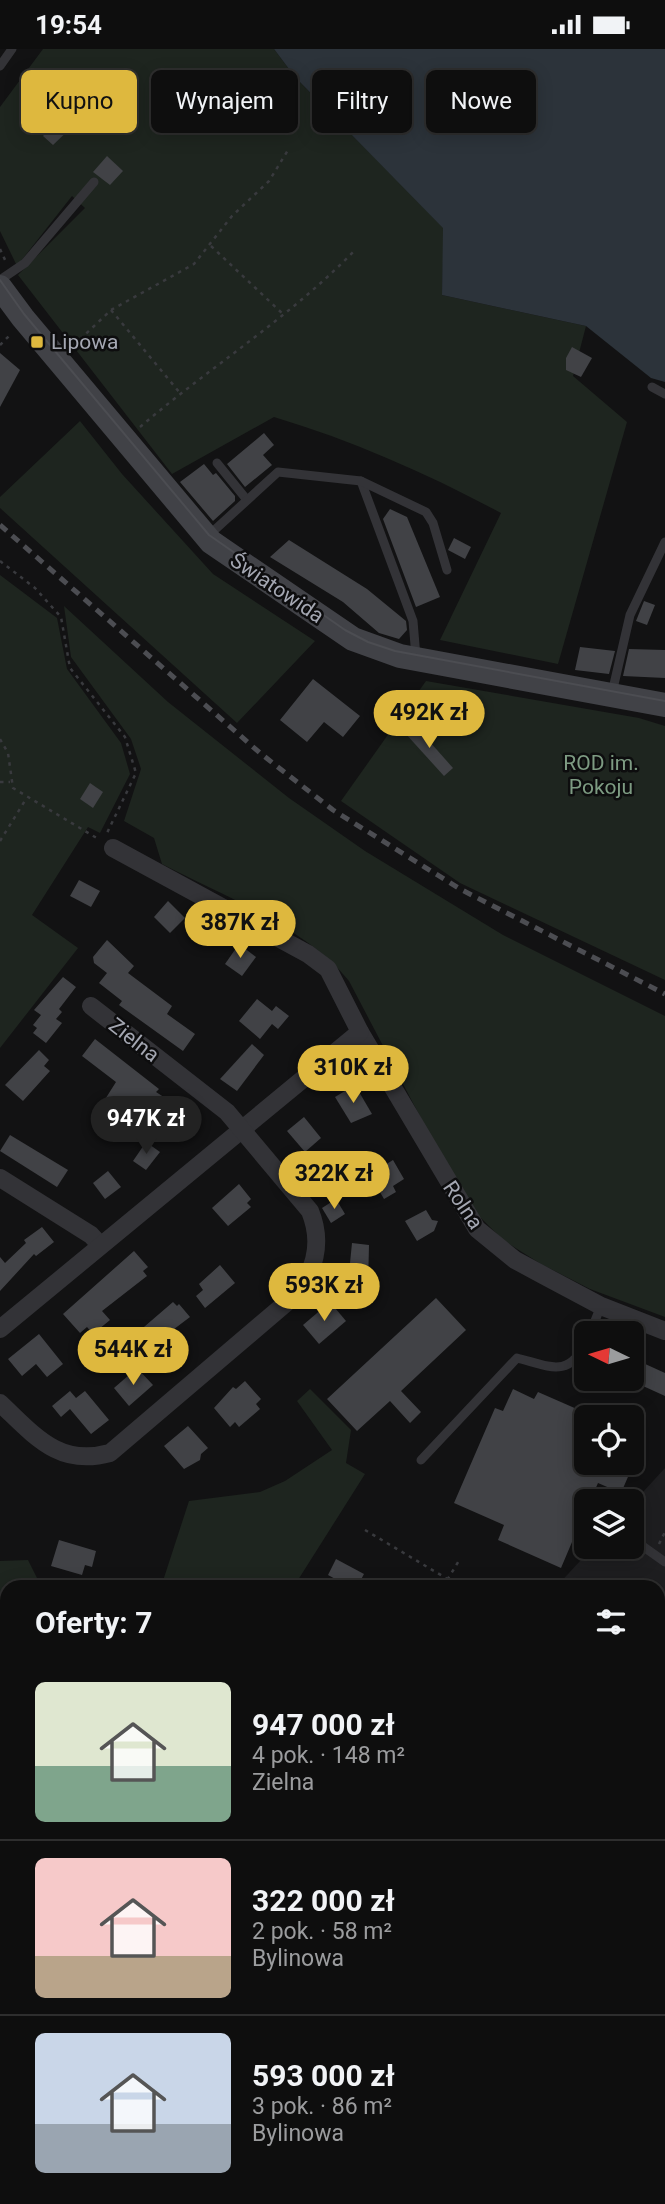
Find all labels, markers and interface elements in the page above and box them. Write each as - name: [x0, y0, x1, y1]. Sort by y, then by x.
- text: 19:54: [35, 10, 102, 40]
- chip: Kupno: [21, 70, 137, 133]
- chip: Wynajem: [151, 70, 298, 133]
- chip: Filtry: [312, 70, 412, 133]
- chip: Nowe: [426, 70, 536, 133]
- place label: Lipowa: [51, 330, 118, 354]
- marker: Lipowa: [29, 334, 45, 350]
- street label: Światowida: [226, 548, 328, 628]
- pin: 492K zł: [364, 691, 494, 750]
- text: 492K zł: [390, 699, 468, 726]
- park label: ROD im. Pokoju: [563, 751, 639, 799]
- pin: 387K zł: [175, 901, 305, 960]
- text: 387K zł: [201, 909, 279, 936]
- street label: Zielna: [104, 1013, 164, 1067]
- pin: 310K zł: [288, 1045, 418, 1105]
- text: 310K zł: [314, 1054, 392, 1081]
- pin: 947K zł: [81, 1097, 211, 1156]
- text: 947K zł: [107, 1105, 185, 1132]
- pin: 322K zł: [269, 1151, 399, 1211]
- text: 322K zł: [295, 1160, 373, 1187]
- street label: Rolna: [438, 1176, 488, 1234]
- pin: 593K zł: [259, 1263, 389, 1323]
- text: 593K zł: [285, 1272, 363, 1299]
- north arrow: [574, 1321, 644, 1391]
- map controls: [574, 1321, 644, 1559]
- pin: 544K zł: [68, 1327, 198, 1387]
- text: 544K zł: [94, 1336, 172, 1363]
- button: locate: [574, 1405, 644, 1475]
- button: layers: [574, 1489, 644, 1559]
- icon: filters: [592, 1603, 630, 1641]
- text: Oferty: 7: [35, 1605, 152, 1640]
- text: 947 000 zł: [252, 1707, 395, 1742]
- icon: home: [91, 1710, 175, 1794]
- text: 4 pok. · 148 m²: [252, 1742, 405, 1769]
- text: Zielna: [252, 1769, 314, 1796]
- text: 322 000 zł: [252, 1883, 395, 1918]
- icon: home: [91, 1886, 175, 1970]
- text: 2 pok. · 58 m²: [252, 1918, 392, 1945]
- text: Bylinowa: [252, 1945, 344, 1972]
- text: 593 000 zł: [252, 2058, 395, 2093]
- icon: home: [91, 2061, 175, 2145]
- text: 3 pok. · 86 m²: [252, 2093, 392, 2120]
- text: Bylinowa: [252, 2120, 344, 2147]

